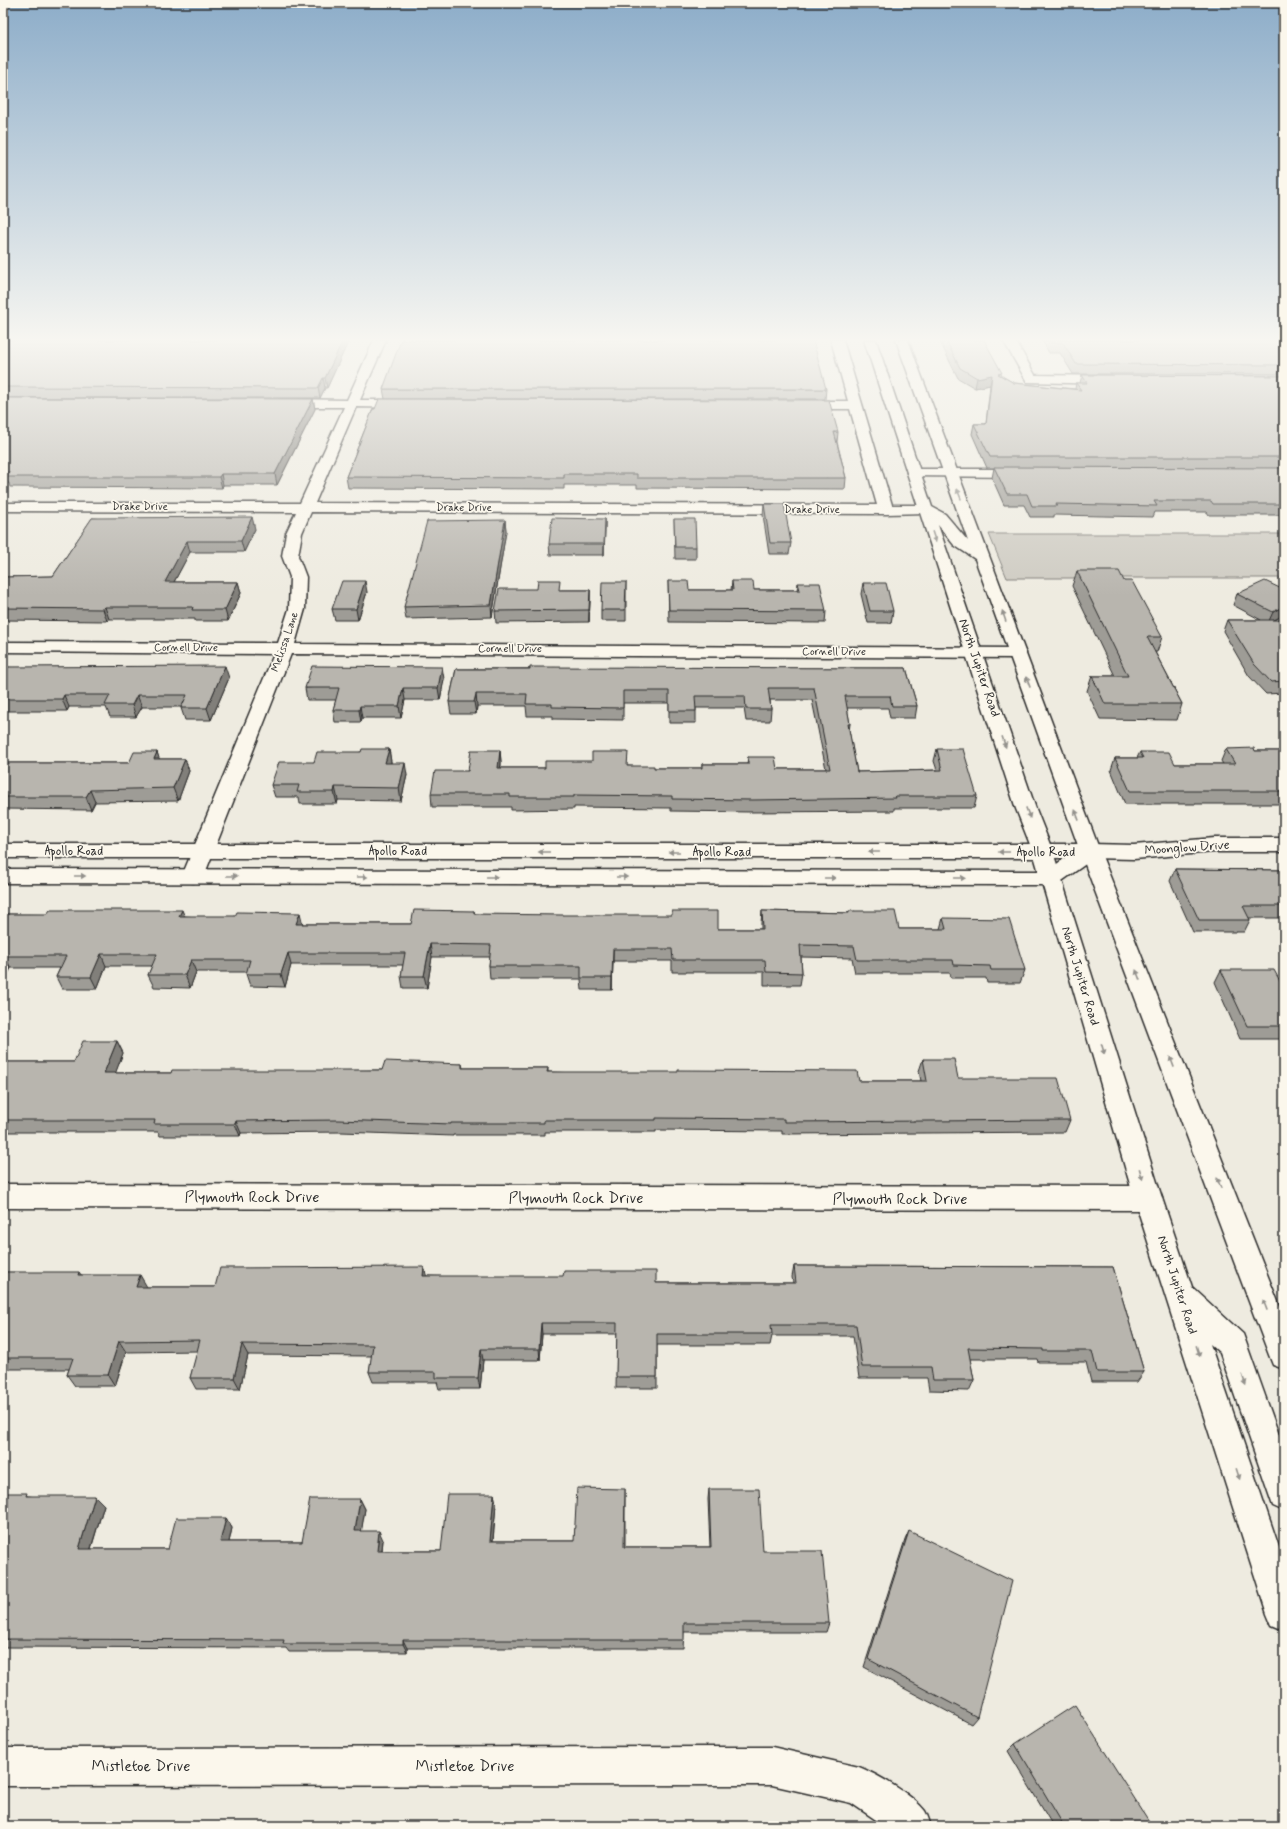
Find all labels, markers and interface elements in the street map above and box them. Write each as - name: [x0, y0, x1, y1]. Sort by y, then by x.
- one-way arrow: [955, 488, 961, 500]
- street label: Drake Drive: [112, 500, 169, 514]
- street label: Drake Drive: [436, 501, 493, 515]
- street label: Drake Drive: [784, 503, 841, 517]
- one-way arrow: [931, 531, 937, 543]
- one-way arrow: [1001, 609, 1007, 621]
- street label: Melissa Lane: [268, 610, 302, 674]
- street label: North Jupiter Road: [954, 617, 1004, 719]
- street label: Cornell Drive: [154, 641, 218, 655]
- street label: Cornell Drive: [478, 642, 542, 656]
- street label: Cornell Drive: [802, 645, 866, 659]
- one-way arrow: [1024, 676, 1030, 688]
- one-way arrow: [1001, 737, 1007, 749]
- one-way arrow: [1025, 807, 1031, 819]
- one-way arrow: [1074, 808, 1080, 820]
- street label: Moonglow Drive: [1144, 837, 1230, 860]
- street label: Apollo Road: [45, 843, 103, 861]
- street label: Apollo Road: [369, 843, 427, 861]
- street label: Apollo Road: [693, 844, 751, 862]
- street label: Apollo Road: [1017, 844, 1075, 862]
- one-way arrow: [537, 849, 550, 855]
- one-way arrow: [667, 849, 680, 855]
- one-way arrow: [867, 849, 880, 855]
- one-way arrow: [997, 849, 1010, 855]
- one-way arrow: [74, 873, 87, 879]
- one-way arrow: [226, 873, 239, 879]
- one-way arrow: [356, 874, 369, 880]
- one-way arrow: [486, 874, 499, 880]
- one-way arrow: [616, 874, 629, 880]
- one-way arrow: [824, 875, 837, 881]
- one-way arrow: [954, 875, 967, 881]
- street label: North Jupiter Road: [1057, 924, 1103, 1028]
- one-way arrow: [1135, 968, 1141, 980]
- one-way arrow: [1100, 1044, 1106, 1056]
- one-way arrow: [1169, 1056, 1175, 1068]
- one-way arrow: [1138, 1168, 1144, 1180]
- one-way arrow: [1215, 1177, 1221, 1189]
- street label: Plymouth Rock Drive: [185, 1187, 319, 1208]
- street label: Plymouth Rock Drive: [509, 1188, 643, 1209]
- street label: Plymouth Rock Drive: [833, 1189, 967, 1210]
- street label: North Jupiter Road: [1153, 1233, 1201, 1337]
- one-way arrow: [1262, 1299, 1268, 1311]
- one-way arrow: [1195, 1345, 1201, 1357]
- one-way arrow: [1241, 1374, 1247, 1386]
- one-way arrow: [1235, 1468, 1241, 1480]
- street label: Mistletoe Drive: [92, 1756, 190, 1777]
- street label: Mistletoe Drive: [416, 1756, 514, 1777]

